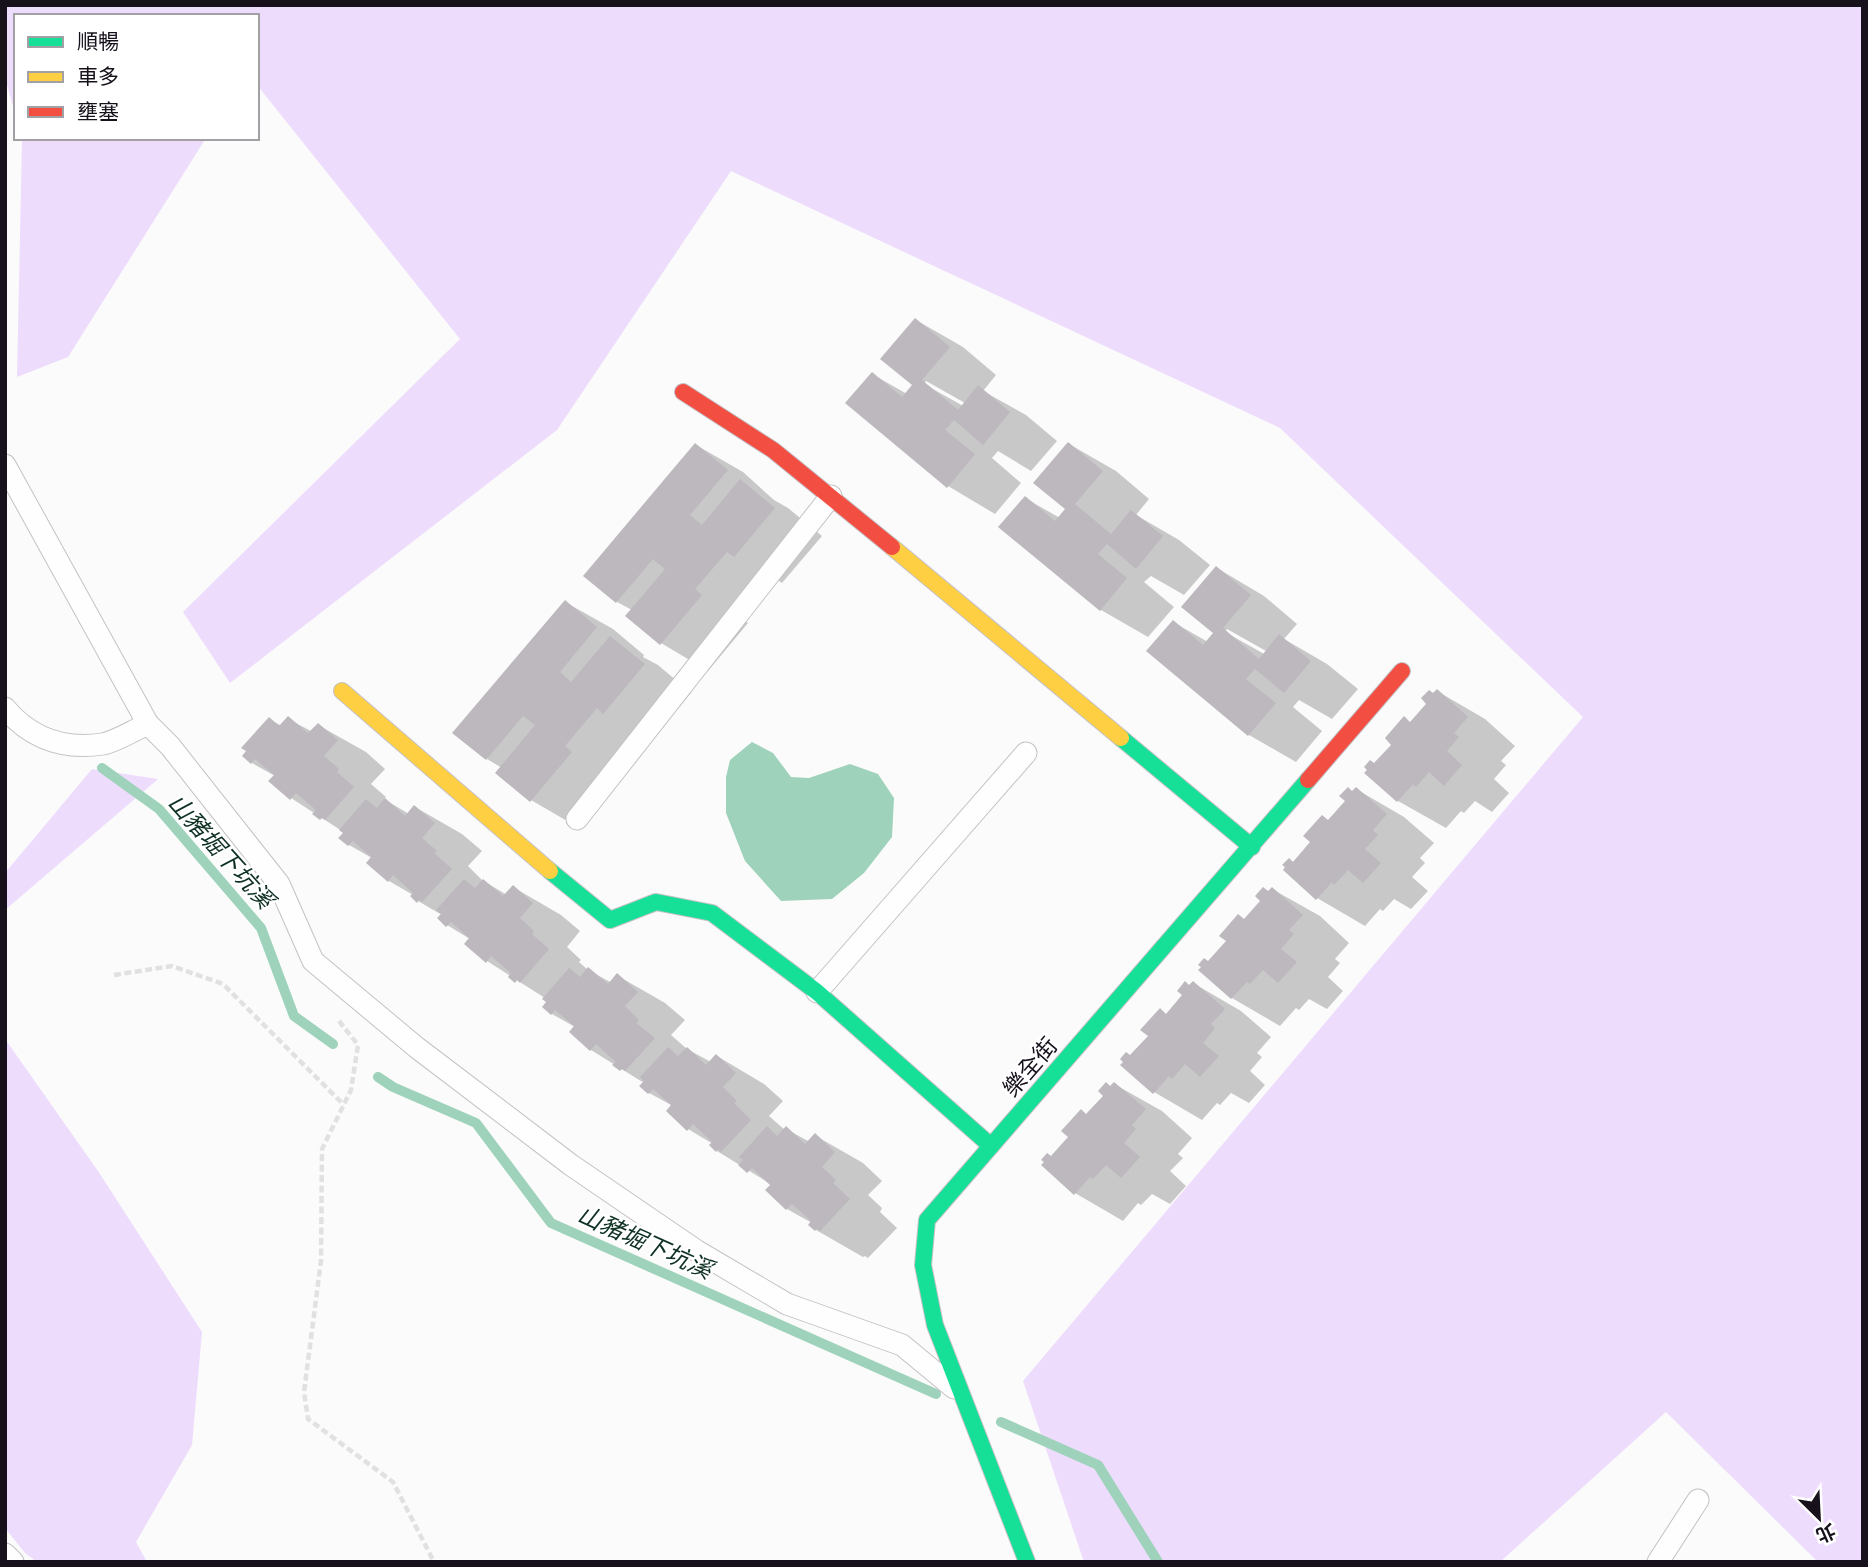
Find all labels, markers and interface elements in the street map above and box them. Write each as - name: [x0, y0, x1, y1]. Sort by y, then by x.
- legend: [14, 14, 259, 140]
- text: 順暢: [77, 30, 119, 53]
- text: 車多: [77, 65, 119, 88]
- text: 壅塞: [77, 100, 119, 123]
- water label: 山豬堀下坑溪: [163, 788, 281, 916]
- street label: 樂全街: [998, 1032, 1062, 1102]
- water label: 山豬堀下坑溪: [574, 1200, 719, 1285]
- north arrow: [1784, 1483, 1854, 1553]
- text: 北: [1813, 1520, 1839, 1547]

